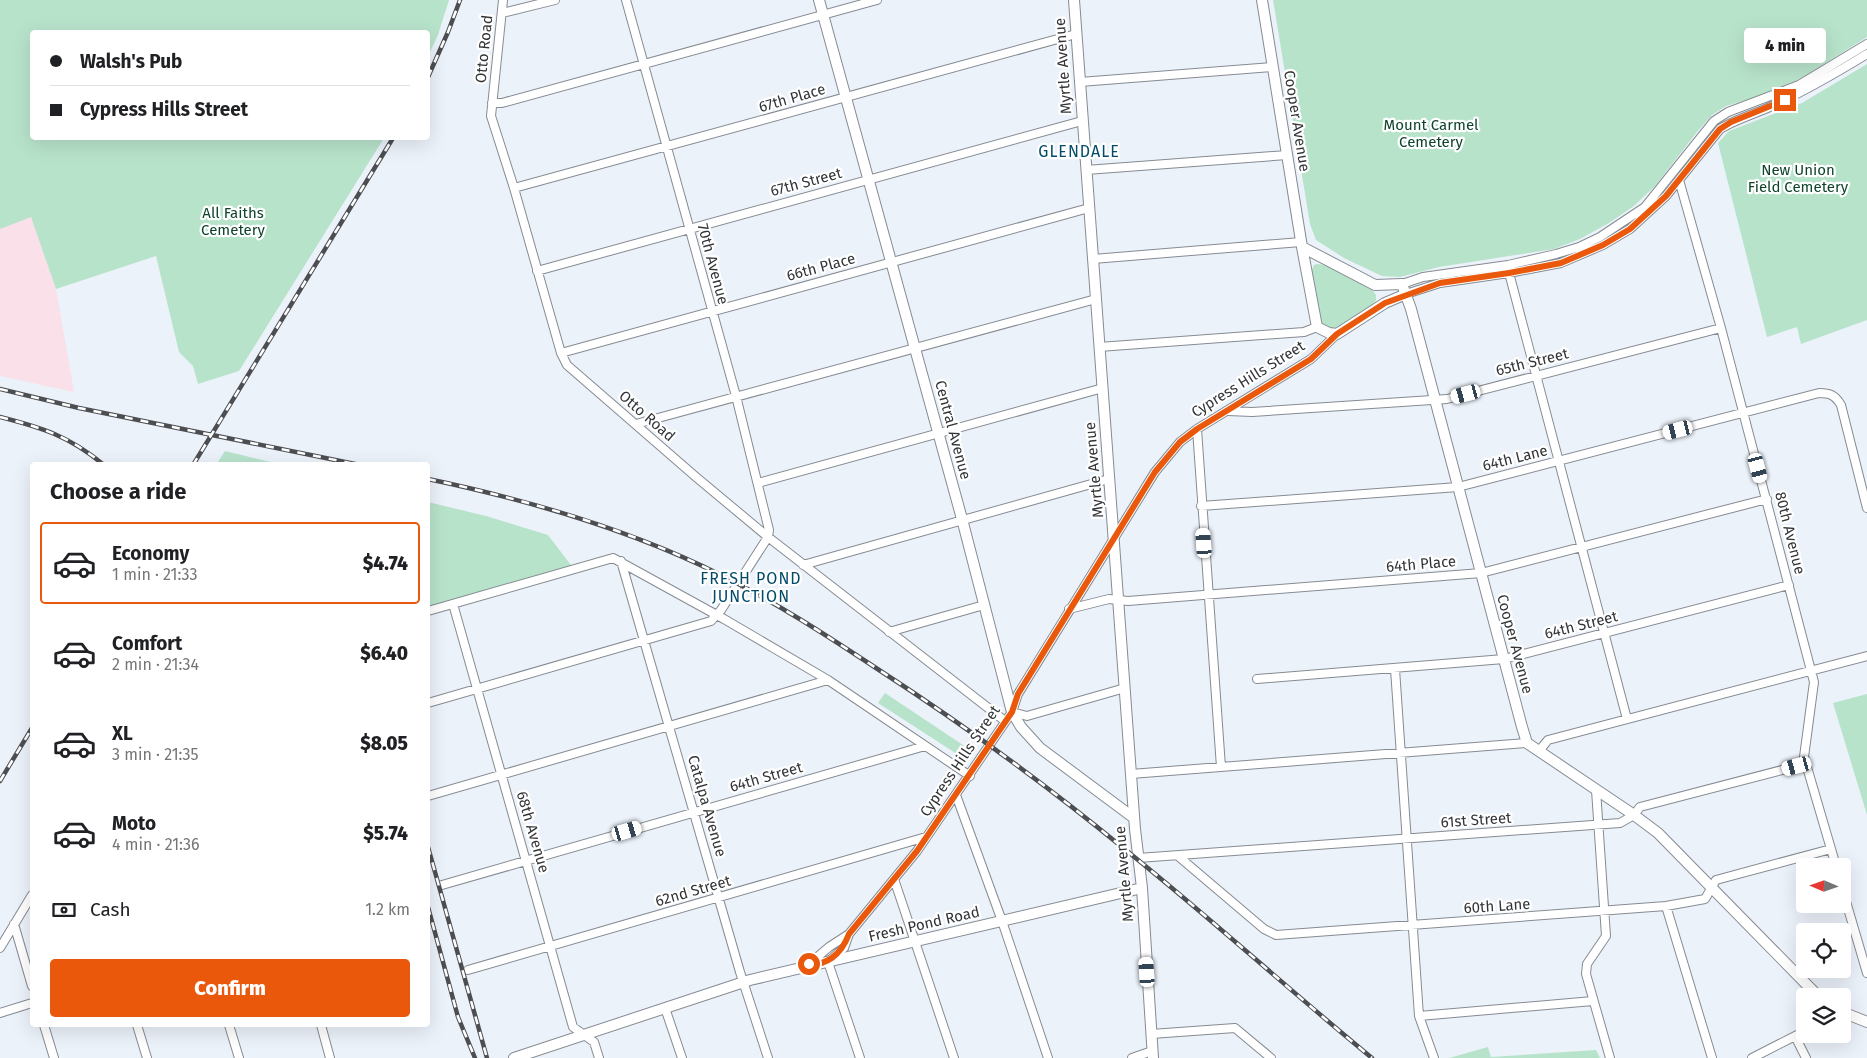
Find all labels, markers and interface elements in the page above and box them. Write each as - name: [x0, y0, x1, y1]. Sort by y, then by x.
- street label: Otto Road: [471, 14, 497, 84]
- street label: Myrtle Avenue: [1051, 17, 1075, 115]
- callout: 4 min: [1744, 28, 1826, 62]
- text: 4 min: [1765, 36, 1805, 55]
- text: Walsh's Pub: [80, 50, 182, 73]
- street label: Cooper Avenue: [1280, 69, 1314, 173]
- street label: 67th Place: [757, 80, 827, 116]
- route end: [1774, 89, 1796, 111]
- text: Cypress Hills Street: [80, 98, 248, 121]
- park label: Mount Carmel Cemetery: [1384, 116, 1479, 151]
- district label: GLENDALE: [1038, 142, 1120, 161]
- park label: New Union Field Cemetery: [1748, 161, 1849, 196]
- street label: 67th Street: [768, 164, 844, 200]
- park label: All Faiths Cemetery: [201, 204, 266, 239]
- street label: 70th Avenue: [694, 222, 732, 306]
- street label: 66th Place: [785, 249, 857, 285]
- street label: Cypress Hills Street: [1188, 337, 1308, 421]
- street label: 65th Street: [1494, 344, 1571, 380]
- street label: Central Avenue: [931, 378, 975, 482]
- car: [1449, 383, 1482, 405]
- street label: Otto Road: [615, 387, 679, 445]
- car: [1661, 419, 1694, 441]
- street label: Myrtle Avenue: [1081, 421, 1107, 519]
- street label: 64th Lane: [1481, 441, 1549, 475]
- car: [1746, 452, 1769, 484]
- text: Choose a ride: [50, 478, 186, 505]
- street label: 80th Avenue: [1771, 490, 1809, 576]
- car: [1195, 528, 1212, 558]
- icon: car: [52, 541, 97, 586]
- text: Economy: [112, 542, 189, 565]
- text: $4.74: [363, 552, 408, 575]
- street label: 64th Place: [1385, 552, 1457, 576]
- text: 1 min · 21:33: [112, 565, 198, 584]
- district label: FRESH POND JUNCTION: [700, 569, 802, 606]
- street label: Cooper Avenue: [1493, 592, 1537, 696]
- street label: 64th Street: [1543, 607, 1620, 643]
- icon: car: [52, 631, 97, 676]
- text: Comfort: [112, 632, 182, 655]
- text: $6.40: [360, 642, 408, 665]
- text: 2 min · 21:34: [112, 655, 199, 674]
- street label: Cypress Hills Street: [916, 702, 1004, 820]
- icon: car: [52, 721, 97, 766]
- text: XL: [112, 722, 133, 745]
- text: $8.05: [360, 732, 408, 755]
- text: 3 min · 21:35: [112, 745, 199, 764]
- street label: Catalpa Avenue: [684, 753, 730, 859]
- car: [1780, 755, 1813, 777]
- street label: 64th Street: [728, 758, 805, 796]
- street label: 68th Avenue: [513, 789, 553, 875]
- street label: 61st Street: [1440, 809, 1513, 831]
- icon: car: [52, 811, 97, 856]
- text: Moto: [112, 812, 156, 835]
- car: [610, 820, 643, 842]
- text: $5.74: [363, 822, 408, 845]
- street label: Myrtle Avenue: [1111, 825, 1137, 923]
- text: 4 min · 21:36: [112, 835, 200, 854]
- north arrow: [1796, 858, 1851, 912]
- map controls: [1796, 858, 1851, 1043]
- street label: 62nd Street: [653, 871, 733, 910]
- street label: 60th Lane: [1463, 895, 1531, 917]
- icon: cash: [50, 896, 78, 924]
- text: Cash: [90, 898, 131, 921]
- text: 1.2 km: [365, 900, 410, 919]
- street label: Fresh Pond Road: [867, 902, 981, 946]
- button: locate: [1796, 923, 1851, 978]
- route start: [798, 953, 820, 975]
- car: [1138, 957, 1155, 987]
- button: Confirm: [50, 959, 410, 1017]
- button: layers: [1796, 988, 1851, 1043]

